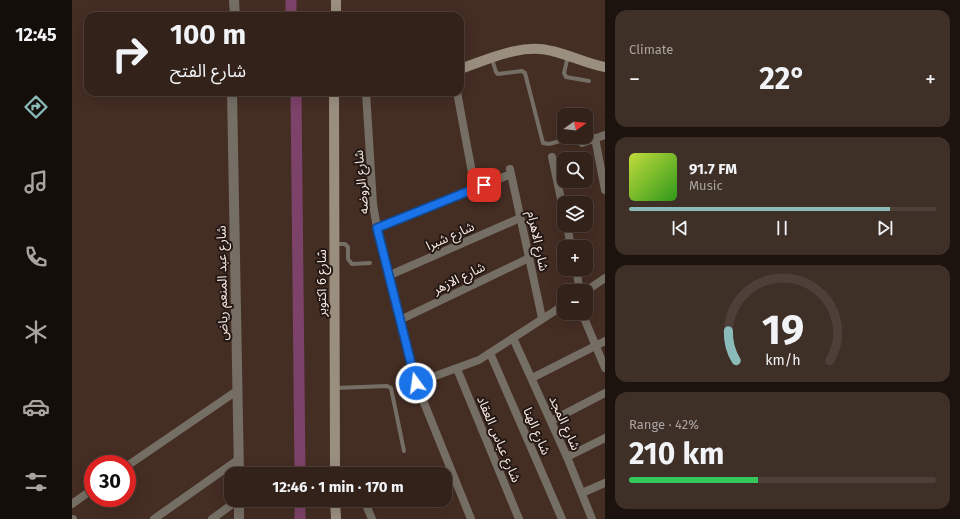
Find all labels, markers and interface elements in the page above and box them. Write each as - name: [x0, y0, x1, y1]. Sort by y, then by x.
- text: 100 m: [170, 18, 246, 51]
- text: 12:45: [15, 24, 57, 46]
- icon: right: [104, 28, 156, 80]
- text: Climate: [629, 42, 673, 57]
- text: شارع الفتح: [170, 60, 246, 82]
- text: 22°: [759, 61, 806, 97]
- text: −: [629, 66, 640, 93]
- text: +: [925, 66, 936, 93]
- icon: directions: [22, 93, 50, 121]
- north arrow: [557, 108, 593, 144]
- map controls: [557, 108, 593, 320]
- street label: شارع الروضه: [351, 149, 374, 215]
- button: search: [557, 152, 593, 188]
- text: 91.7 FM: [689, 160, 737, 178]
- icon: music: [22, 168, 50, 196]
- pin: [467, 168, 501, 202]
- icon: arrive: [473, 174, 495, 196]
- text: Music: [689, 178, 723, 193]
- button: layers: [557, 196, 593, 232]
- street label: شارع الاهرام: [521, 210, 552, 273]
- icon: previous: [669, 217, 691, 239]
- icon: pause: [771, 217, 793, 239]
- icon: next: [874, 217, 896, 239]
- street label: شارع شبرا: [423, 219, 478, 256]
- street label: شارع عبد المنعم رياض: [213, 225, 234, 341]
- button: +: [557, 240, 593, 276]
- icon: phone: [22, 243, 50, 271]
- street label: شارع 6 اكتوبر: [314, 249, 332, 318]
- street label: شارع الازهر: [430, 259, 489, 300]
- button: −: [557, 284, 593, 320]
- text: 19: [761, 305, 804, 355]
- icon: climate: [22, 318, 50, 346]
- text: km/h: [765, 352, 800, 369]
- position arrow: [395, 362, 437, 404]
- icon: car: [22, 393, 50, 421]
- street label: شارع المجد: [544, 393, 584, 454]
- street label: شارع عباس العقاد: [471, 394, 524, 486]
- street label: شارع الهنا: [518, 405, 554, 458]
- text: Range · 42%: [629, 417, 699, 432]
- text: 210 km: [629, 436, 724, 472]
- speed limit sign: 30: [84, 455, 136, 507]
- icon: filters: [22, 468, 50, 496]
- text: 12:46 · 1 min · 170 m: [272, 478, 404, 496]

